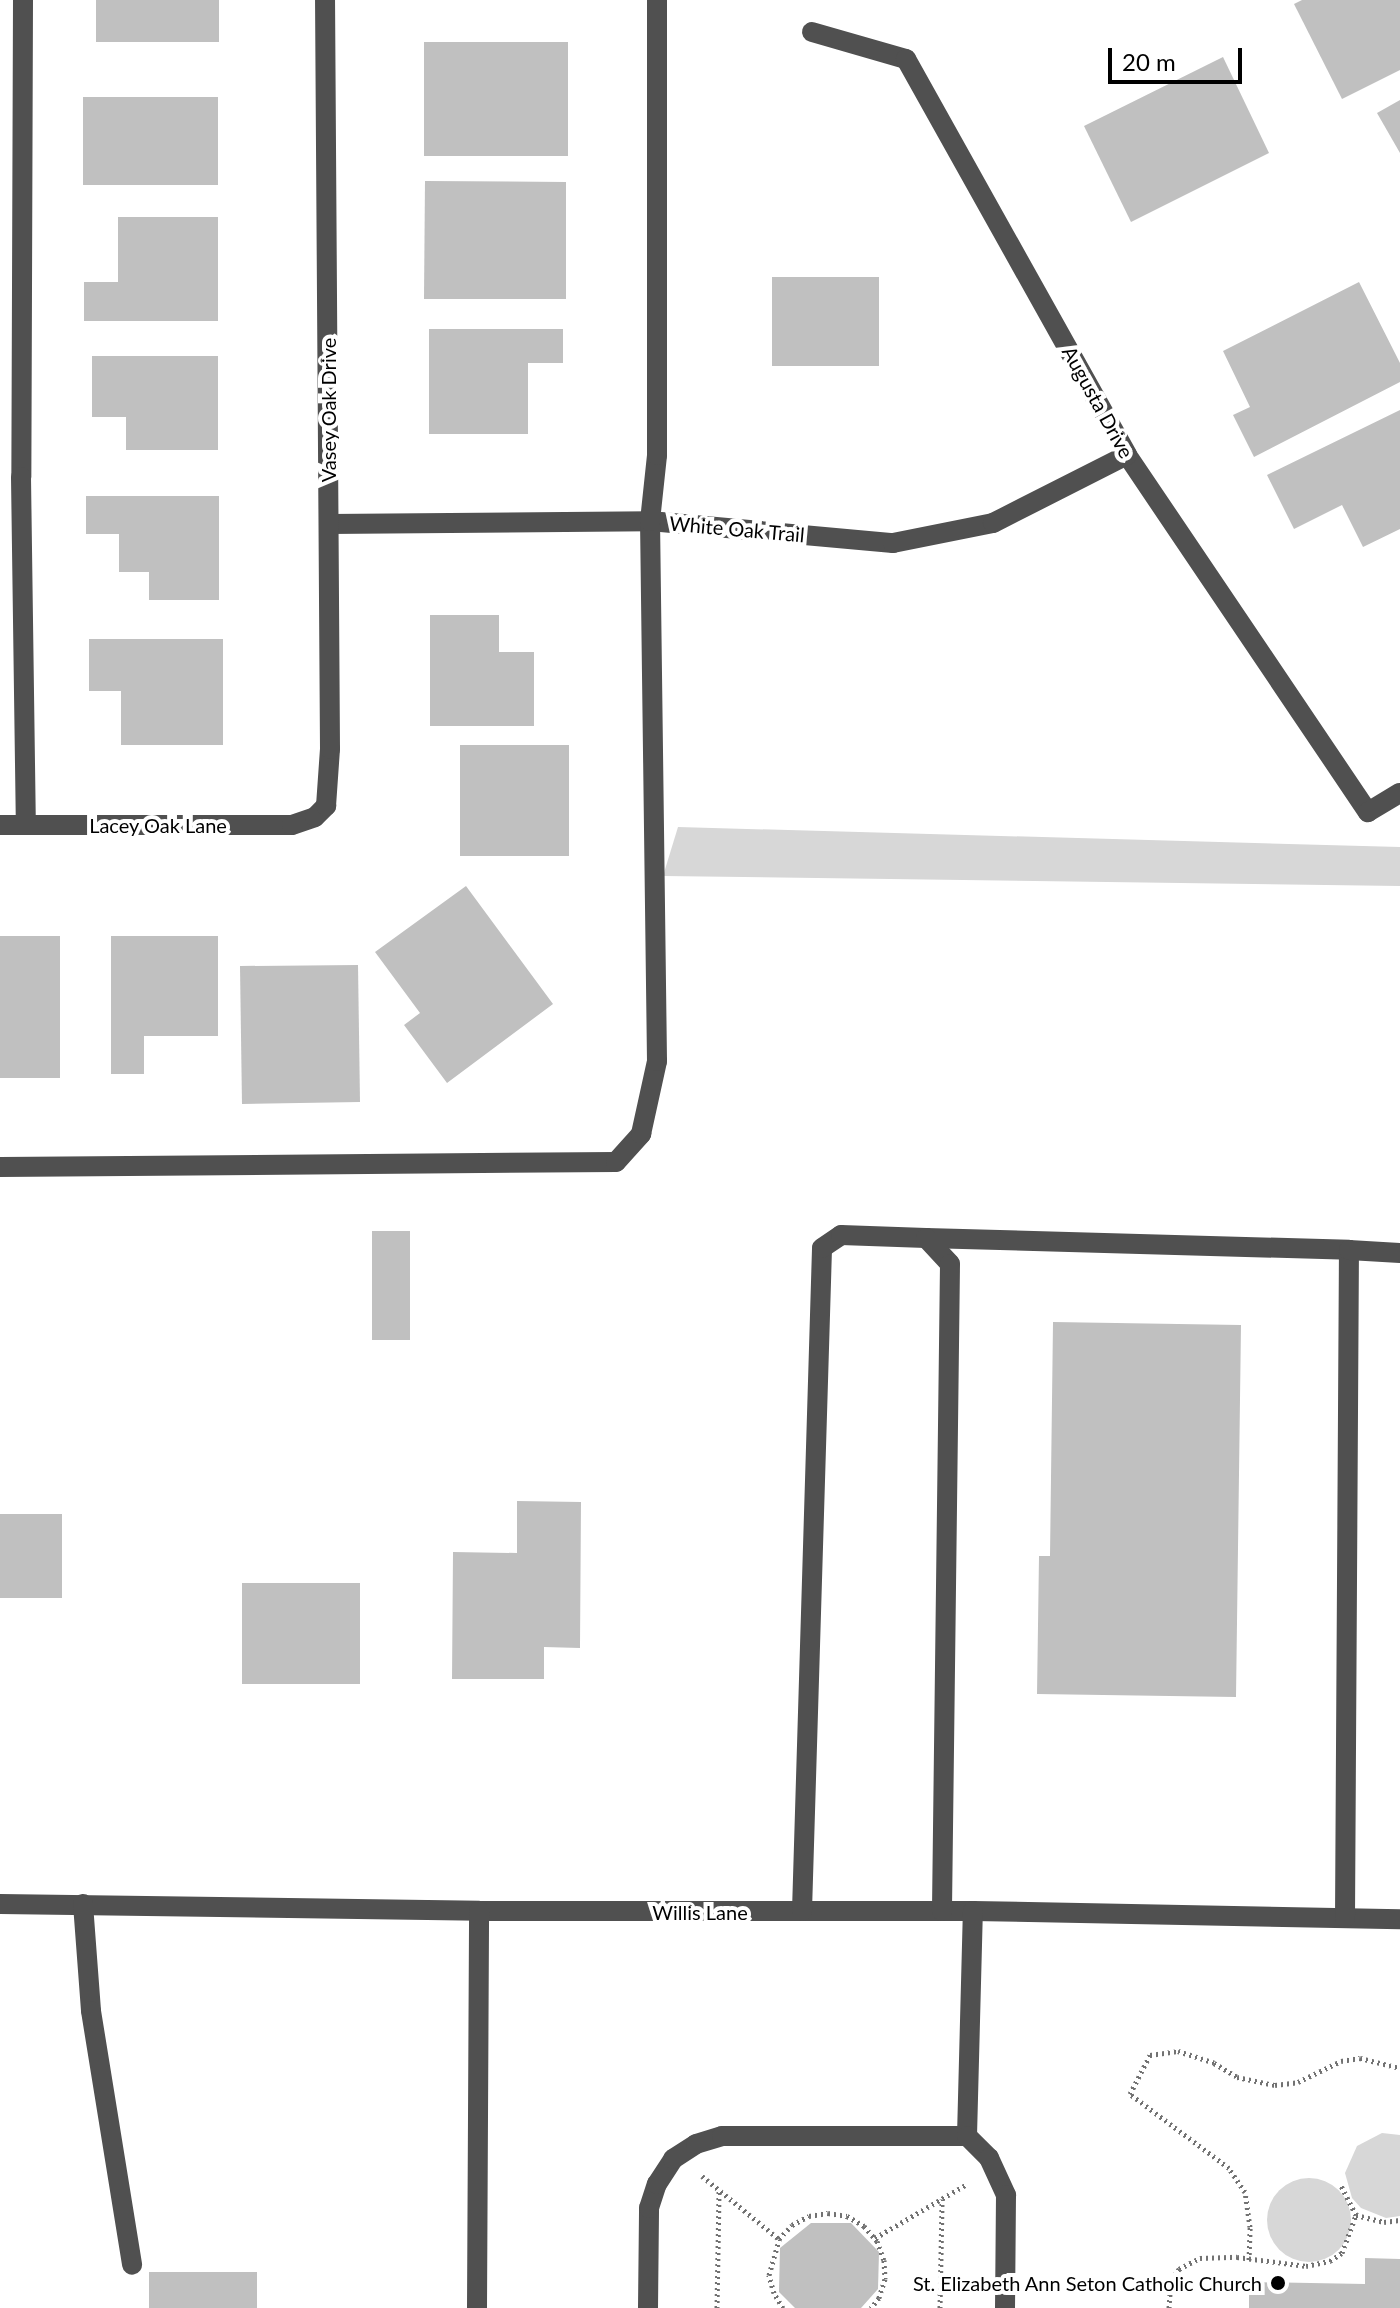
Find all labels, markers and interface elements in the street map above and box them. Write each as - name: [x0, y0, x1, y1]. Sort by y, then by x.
- scale bar: [1112, 32, 1246, 82]
- text: 20 m: [1122, 47, 1176, 76]
- street label: Vasey Oak Drive: [316, 337, 340, 483]
- street label: Augusta Drive: [1057, 342, 1139, 462]
- street label: White Oak Trail: [668, 511, 806, 547]
- street label: Lacey Oak Lane: [89, 813, 227, 837]
- street label: Willis Lane: [652, 1900, 748, 1924]
- place label: St. Elizabeth Ann Seton Catholic Church: [912, 2271, 1262, 2295]
- marker: St. Elizabeth Ann Seton Catholic Church: [1269, 2274, 1287, 2292]

